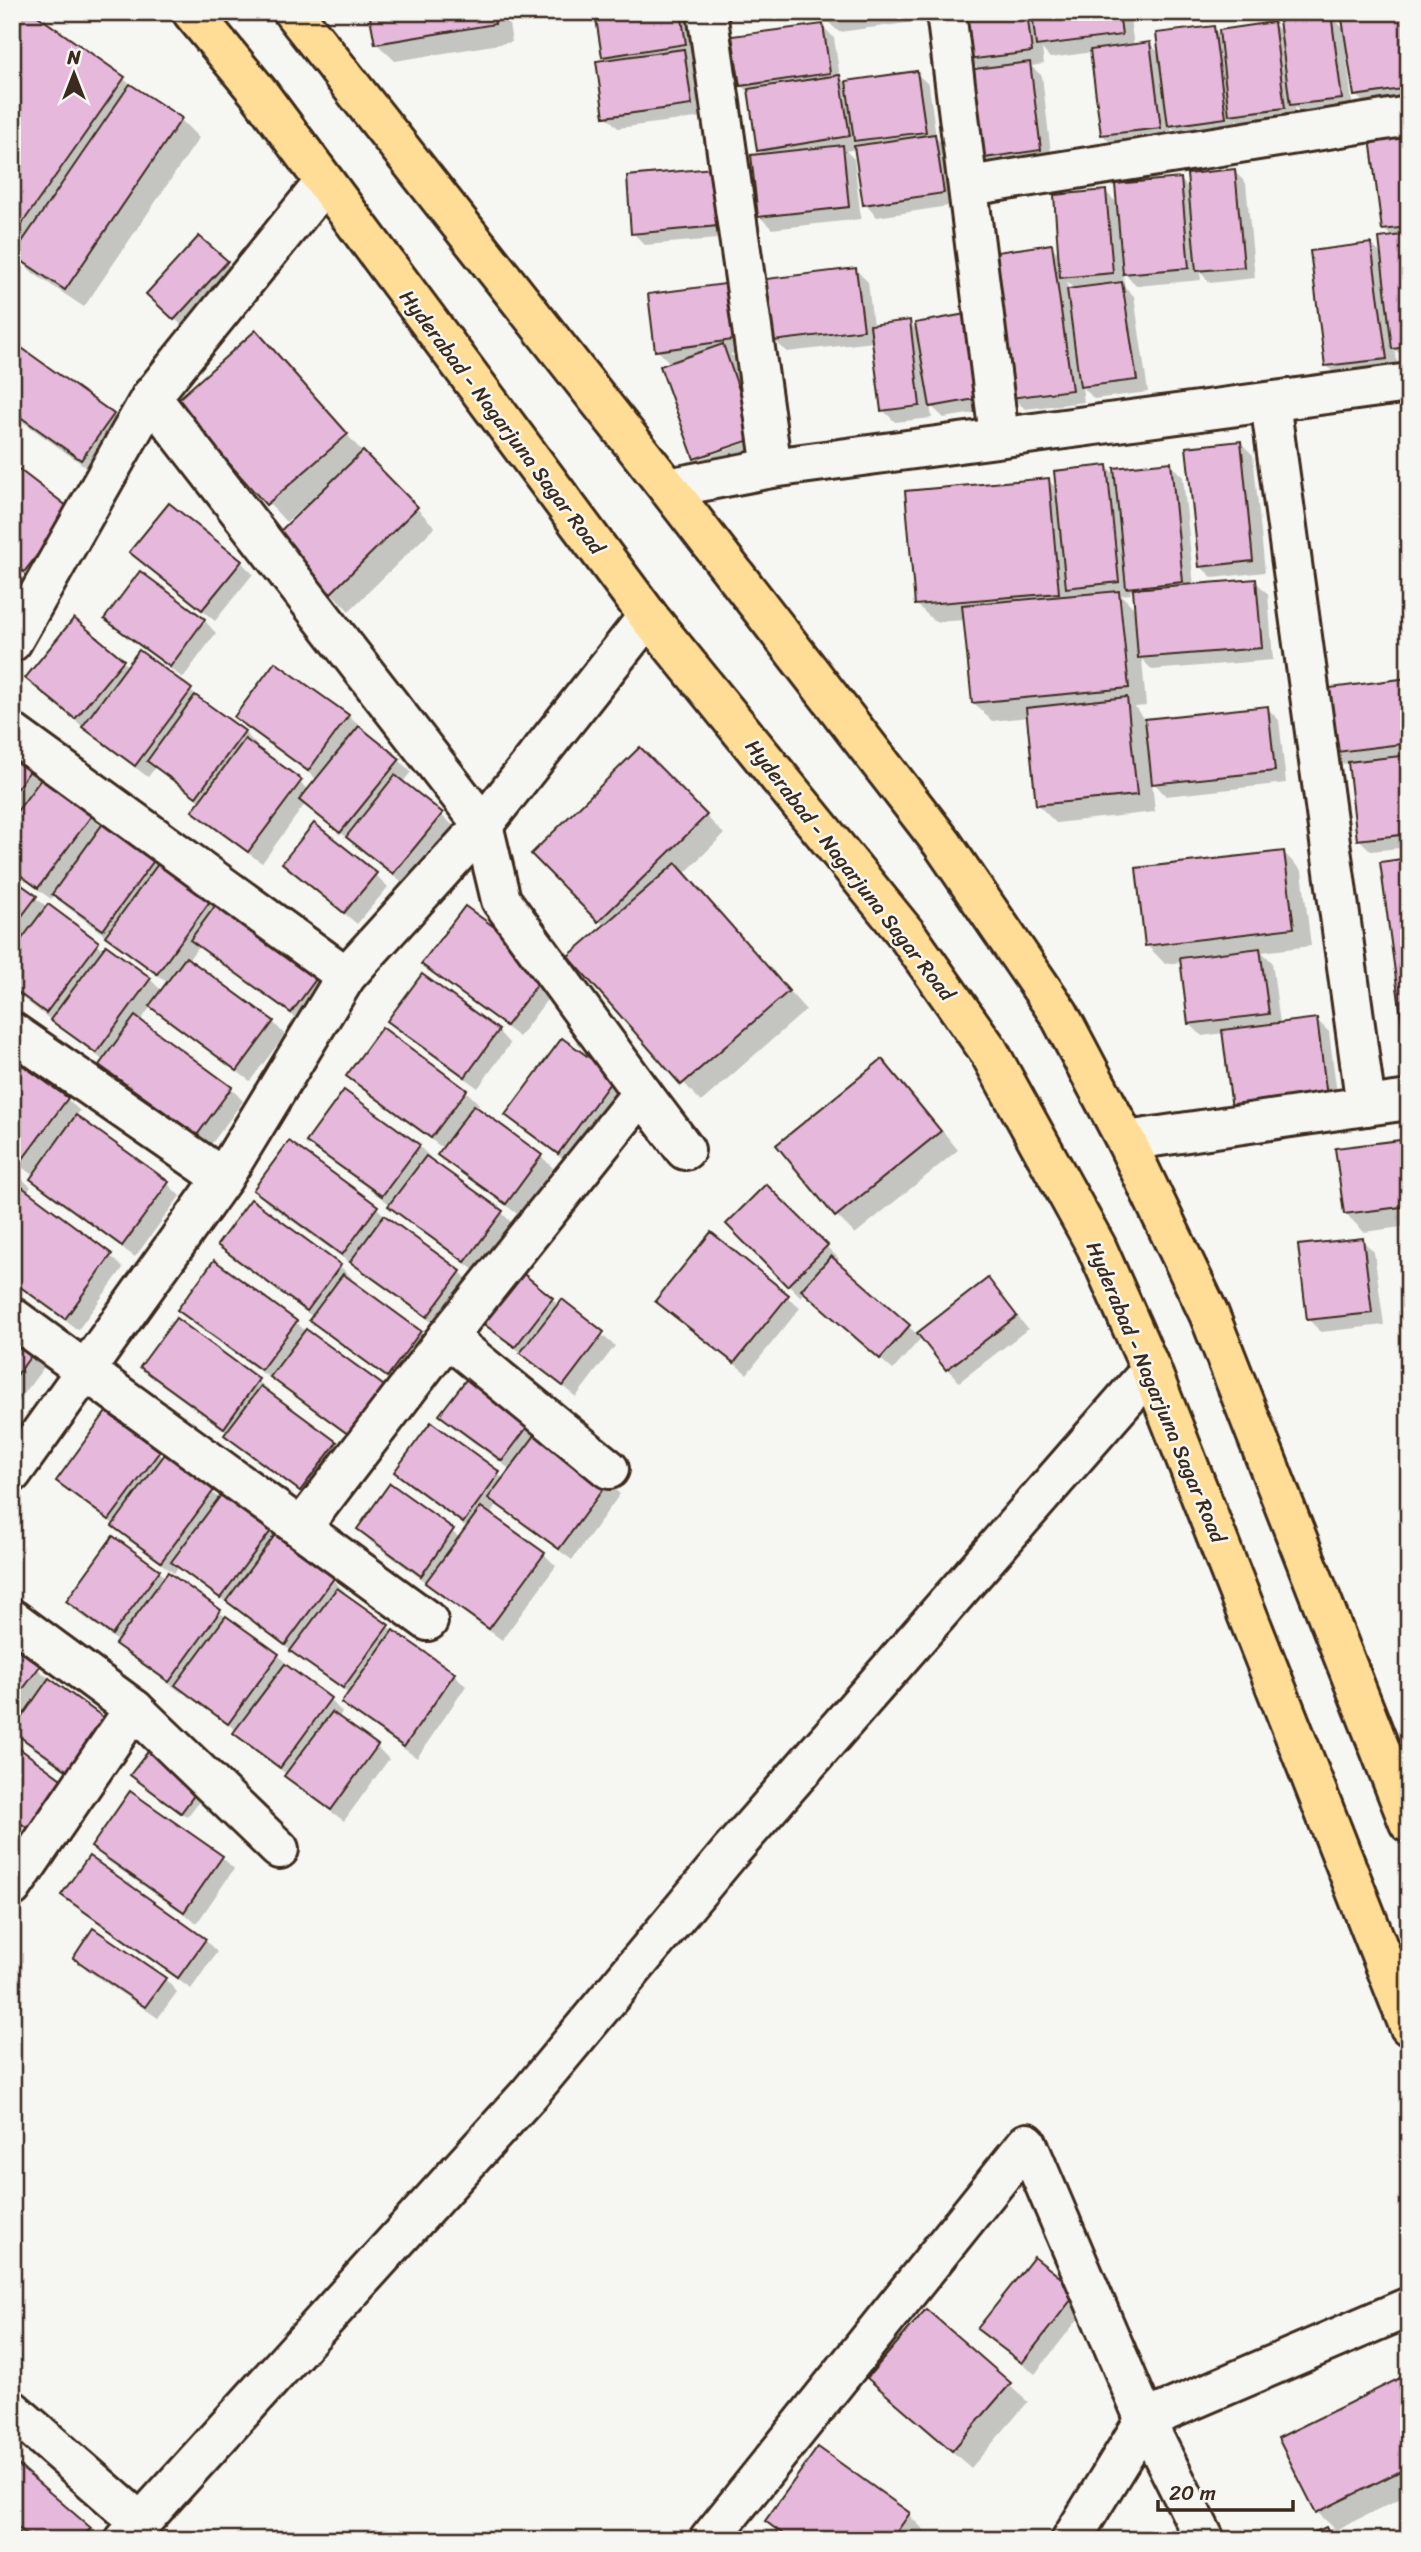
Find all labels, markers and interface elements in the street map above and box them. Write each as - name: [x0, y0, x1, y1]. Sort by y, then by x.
- north arrow: [38, 38, 108, 108]
- text: N: [66, 41, 81, 74]
- street label: Hyderabad - Nagarjuna Sagar Road: [389, 281, 616, 565]
- street label: Hyderabad - Nagarjuna Sagar Road: [735, 730, 966, 1011]
- street label: Hyderabad - Nagarjuna Sagar Road: [1075, 1235, 1238, 1551]
- scale bar: [1158, 2468, 1293, 2512]
- text: 20 m: [1169, 2474, 1216, 2512]

